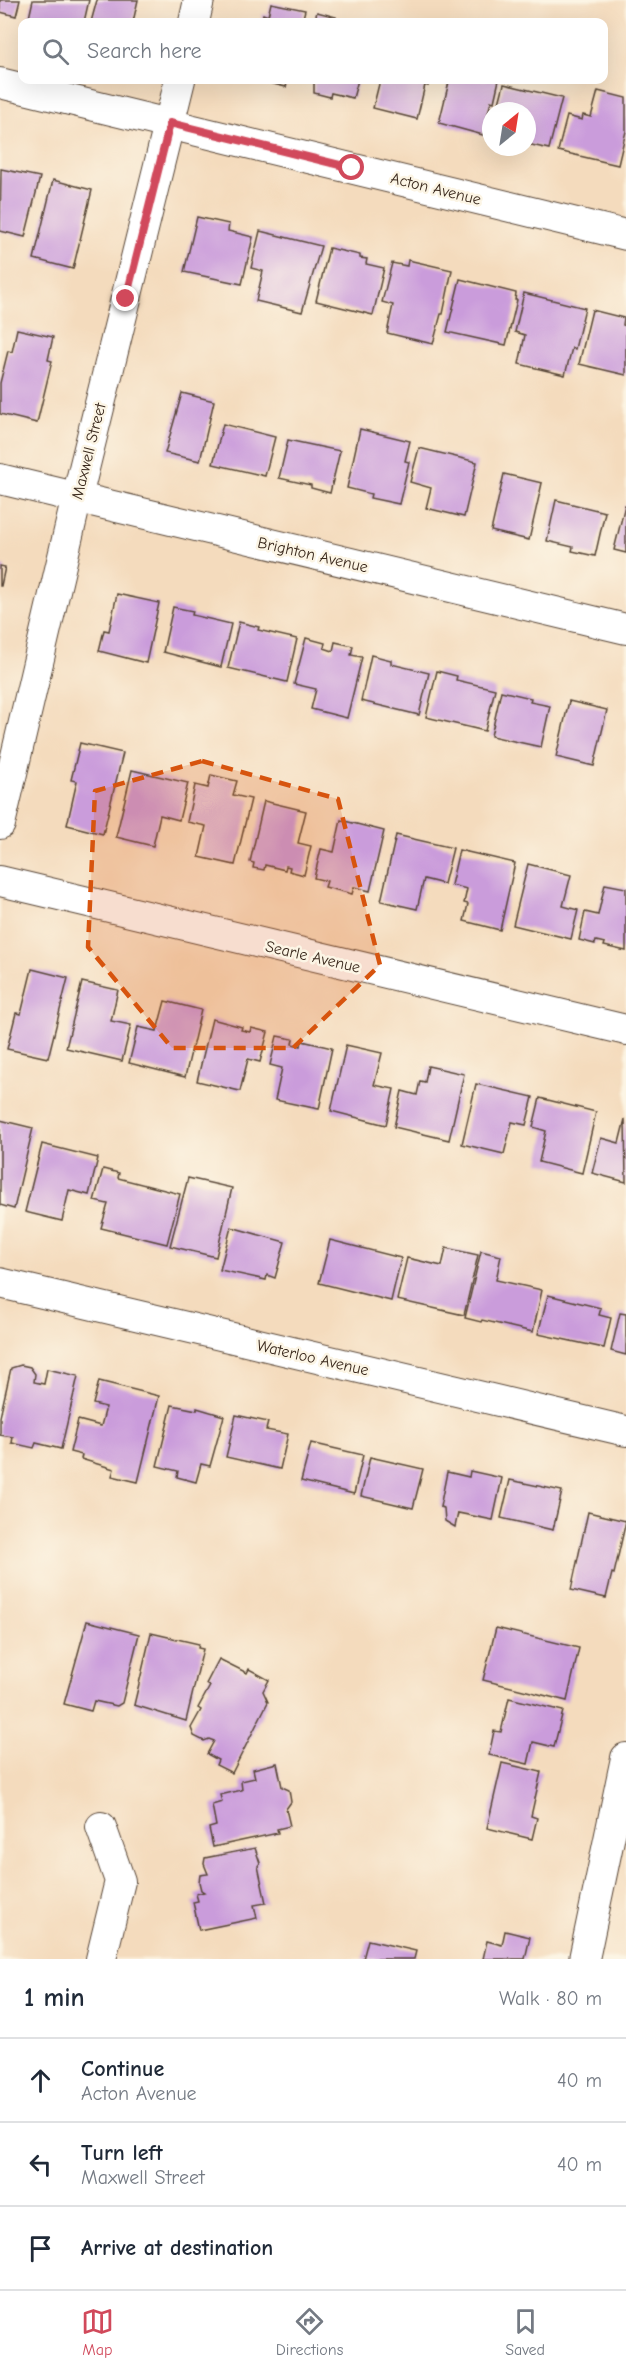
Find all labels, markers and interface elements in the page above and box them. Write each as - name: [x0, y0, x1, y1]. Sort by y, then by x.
- search box: [18, 18, 608, 84]
- icon: search: [39, 35, 72, 68]
- text: Search here: [87, 38, 202, 64]
- north arrow: [482, 102, 536, 156]
- route start: [338, 154, 364, 180]
- street label: Acton Avenue: [389, 169, 483, 209]
- route end: [112, 285, 138, 311]
- street label: Maxwell Street: [68, 401, 110, 501]
- street label: Brighton Avenue: [256, 534, 370, 576]
- street label: Searle Avenue: [263, 937, 362, 977]
- street label: Waterloo Avenue: [255, 1336, 370, 1380]
- text: 1 min: [24, 1983, 85, 2013]
- text: Walk · 80 m: [499, 1987, 602, 2010]
- text: Continue: [81, 2056, 164, 2082]
- icon: ahead: [24, 2064, 57, 2097]
- text: 40 m: [557, 2069, 602, 2092]
- text: Acton Avenue: [81, 2082, 197, 2105]
- text: Turn left: [81, 2140, 163, 2166]
- icon: left: [24, 2148, 57, 2181]
- text: 40 m: [557, 2153, 602, 2176]
- text: Maxwell Street: [81, 2166, 205, 2189]
- icon: arrive: [24, 2232, 57, 2265]
- text: Arrive at destination: [81, 2235, 273, 2261]
- tab: Map: [81, 2305, 114, 2359]
- tab: Directions: [276, 2305, 343, 2359]
- tab: Saved: [505, 2305, 545, 2359]

